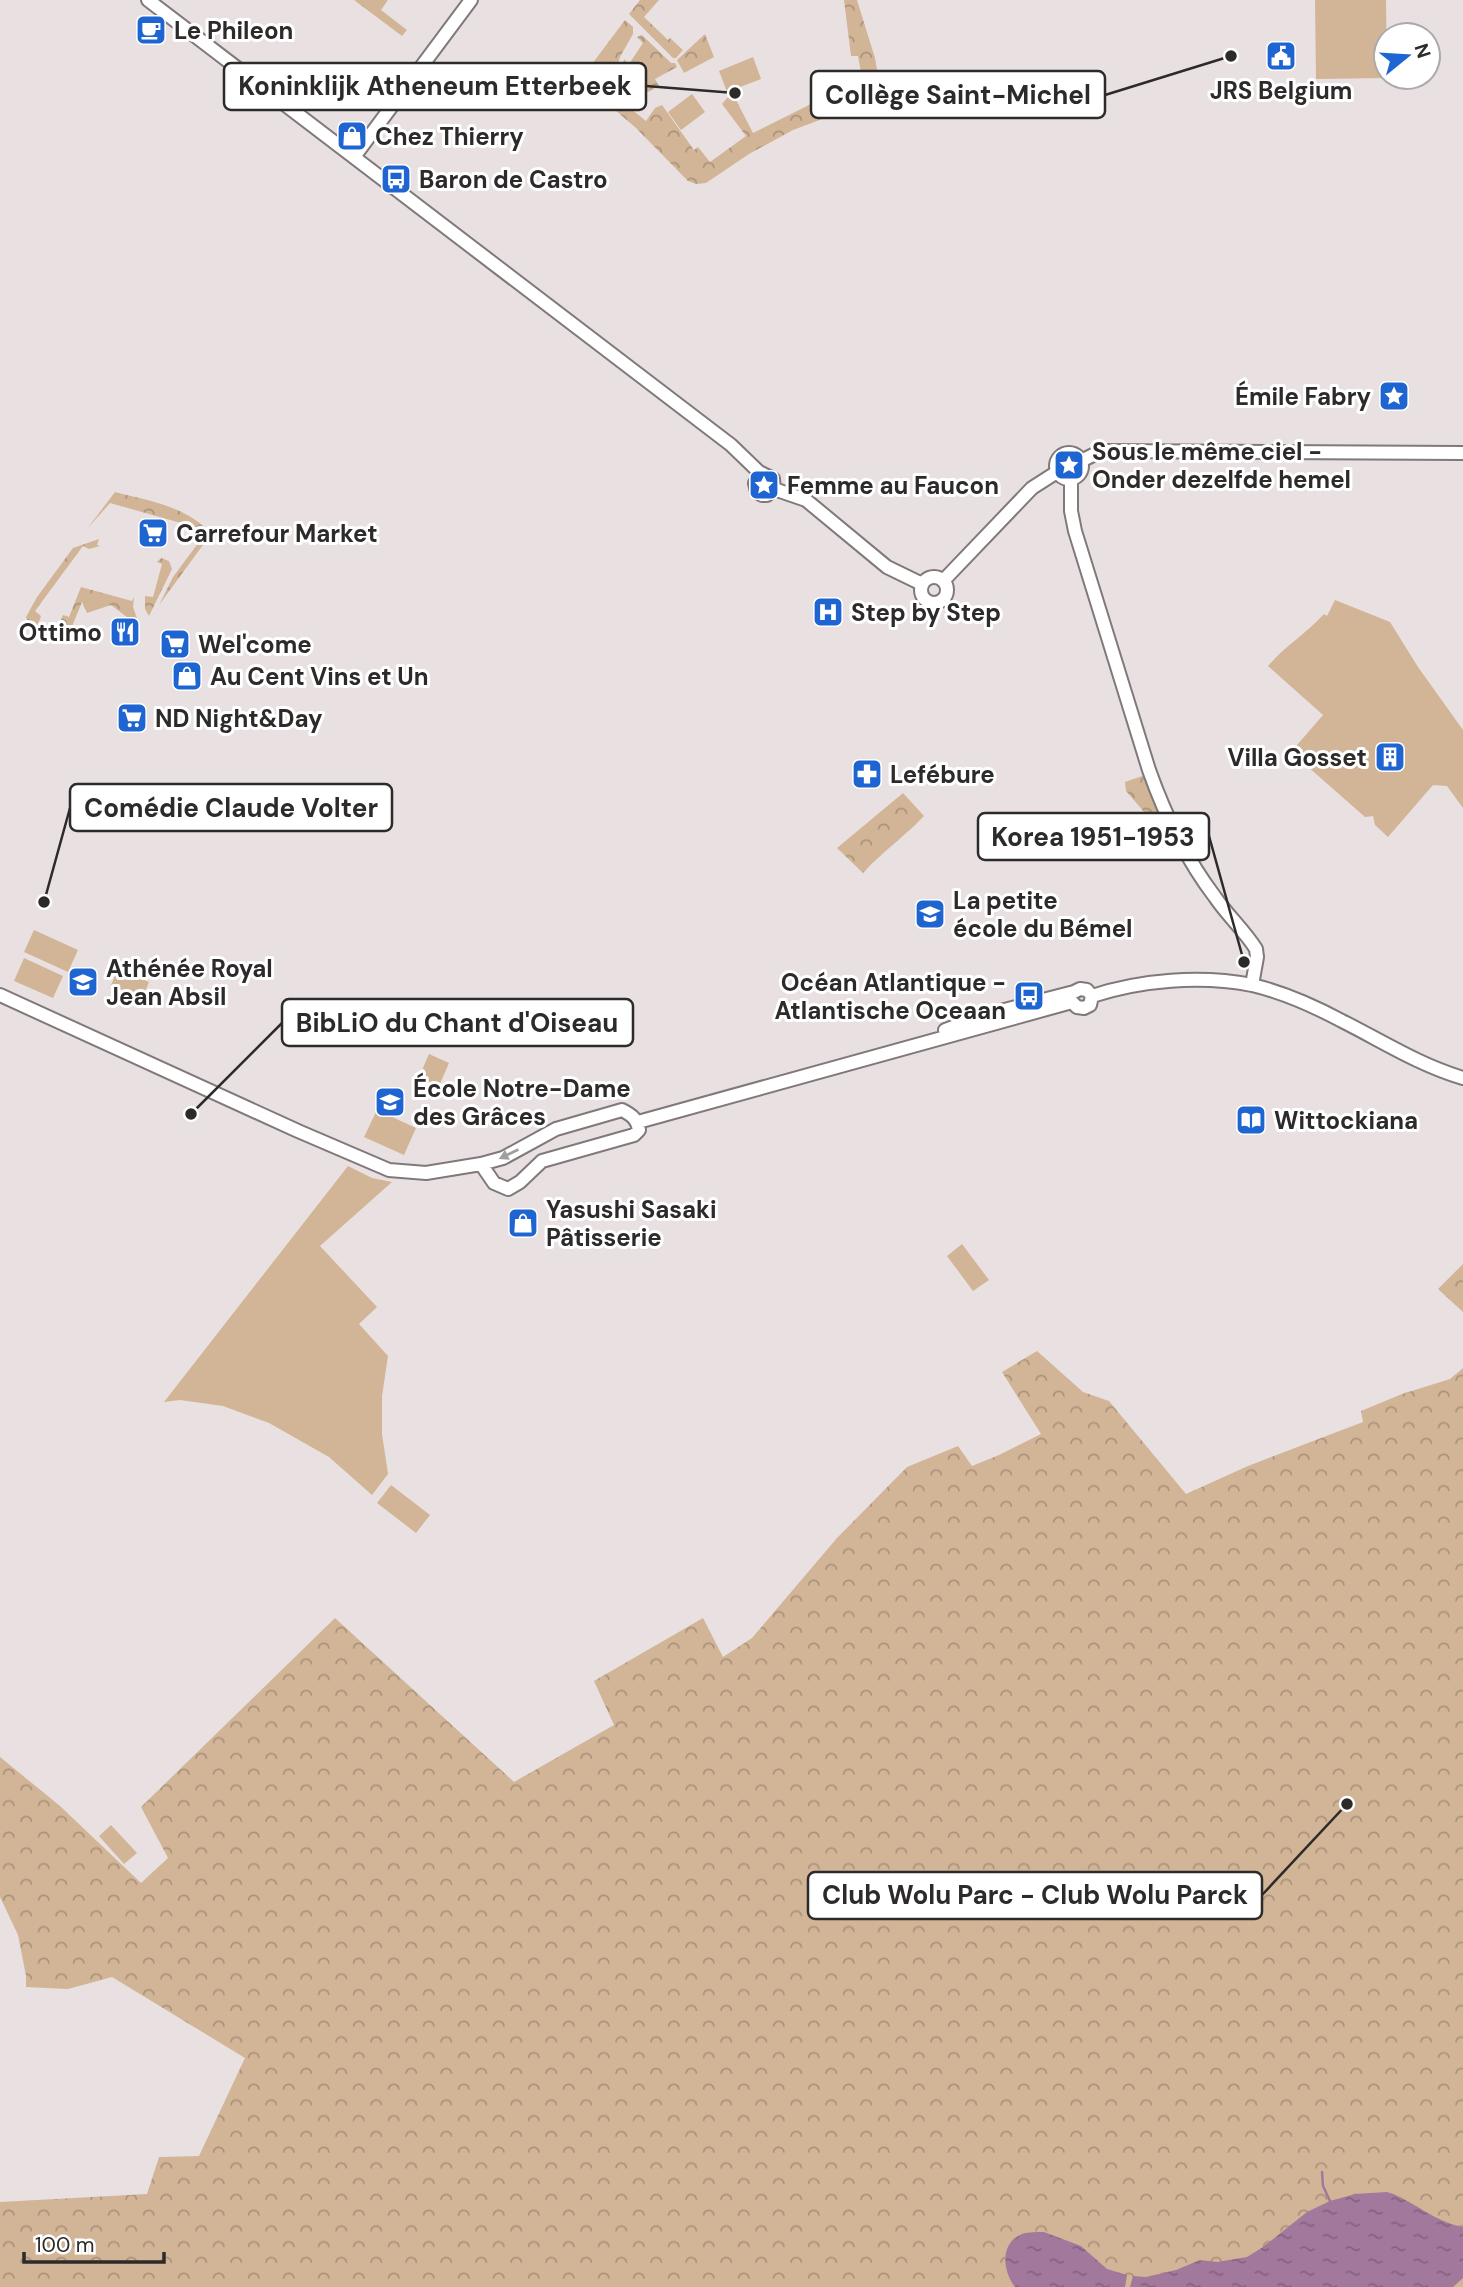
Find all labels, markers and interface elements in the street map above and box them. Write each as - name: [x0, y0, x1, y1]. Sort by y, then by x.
- cafe icon: Le Phileon: [134, 13, 168, 47]
- place label: Le Phileon: [174, 15, 293, 46]
- north arrow: [1372, 21, 1442, 91]
- public building icon: JRS Belgium: [1264, 39, 1298, 73]
- text: N: [1409, 40, 1437, 61]
- callout: Koninklijk Atheneum Etterbeek: [224, 63, 646, 110]
- text: Koninklijk Atheneum Etterbeek: [238, 69, 632, 103]
- callout: Collège Saint-Michel: [811, 71, 1105, 118]
- place label: JRS Belgium: [1210, 75, 1352, 106]
- text: Collège Saint-Michel: [825, 78, 1091, 112]
- shop icon: Chez Thierry: [335, 119, 369, 153]
- place label: Chez Thierry: [375, 121, 524, 152]
- bus stop icon: Baron de Castro: [379, 162, 413, 196]
- place label: Baron de Castro: [419, 164, 608, 195]
- place icon: Émile Fabry: [1377, 379, 1411, 413]
- place label: Émile Fabry: [1235, 380, 1372, 412]
- place label: Sous le même ciel - Onder dezelfde hemel: [1092, 436, 1351, 495]
- place icon: Sous le même ciel - Onder dezelfde hemel: [1052, 448, 1086, 482]
- place icon: Femme au Faucon: [747, 468, 781, 502]
- place label: Femme au Faucon: [787, 470, 999, 501]
- supermarket icon: Carrefour Market: [136, 516, 170, 550]
- place label: Carrefour Market: [176, 518, 378, 549]
- hospital icon: Step by Step: [811, 595, 845, 629]
- place label: Step by Step: [851, 597, 1001, 628]
- restaurant icon: Ottimo: [108, 615, 142, 649]
- place label: Ottimo: [19, 617, 102, 648]
- supermarket icon: Wel'come: [158, 627, 192, 661]
- place label: Wel'come: [198, 629, 312, 660]
- shop icon: Au Cent Vins et Un: [170, 659, 204, 693]
- place label: Au Cent Vins et Un: [210, 661, 429, 692]
- supermarket icon: ND Night&Day: [115, 701, 149, 735]
- place label: ND Night&Day: [155, 703, 323, 734]
- building icon: Villa Gosset: [1373, 740, 1407, 774]
- place label: Villa Gosset: [1227, 742, 1367, 773]
- pharmacy icon: Lefébure: [850, 757, 884, 791]
- place label: Lefébure: [890, 759, 995, 790]
- callout: Comédie Claude Volter: [70, 784, 392, 831]
- text: Comédie Claude Volter: [84, 791, 378, 825]
- callout: Korea 1951-1953: [978, 813, 1209, 860]
- text: Korea 1951-1953: [991, 820, 1195, 854]
- place label: La petite école du Bémel: [953, 885, 1133, 944]
- school or university icon: La petite école du Bémel: [913, 897, 947, 931]
- place label: Athénée Royal Jean Absil: [106, 953, 273, 1012]
- school or university icon: Athénée Royal Jean Absil: [66, 965, 100, 999]
- place label: Océan Atlantique - Atlantische Oceaan: [775, 967, 1006, 1026]
- bus stop icon: Océan Atlantique - Atlantische Oceaan: [1012, 979, 1046, 1013]
- callout: BibLiO du Chant d'Oiseau: [282, 999, 633, 1046]
- text: BibLiO du Chant d'Oiseau: [296, 1006, 618, 1040]
- place label: École Notre-Dame des Grâces: [413, 1072, 631, 1132]
- school or university icon: École Notre-Dame des Grâces: [373, 1085, 407, 1119]
- library icon: Wittockiana: [1234, 1103, 1268, 1137]
- place label: Wittockiana: [1274, 1105, 1418, 1136]
- one-way arrow: [499, 1148, 519, 1160]
- place label: Yasushi Sasaki Pâtisserie: [546, 1194, 717, 1253]
- shop icon: Yasushi Sasaki Pâtisserie: [506, 1206, 540, 1240]
- callout: Club Wolu Parc - Club Wolu Parck: [808, 1872, 1262, 1919]
- text: Club Wolu Parc - Club Wolu Parck: [822, 1878, 1248, 1912]
- scale bar: [24, 2220, 164, 2264]
- text: 100 m: [35, 2231, 95, 2259]

